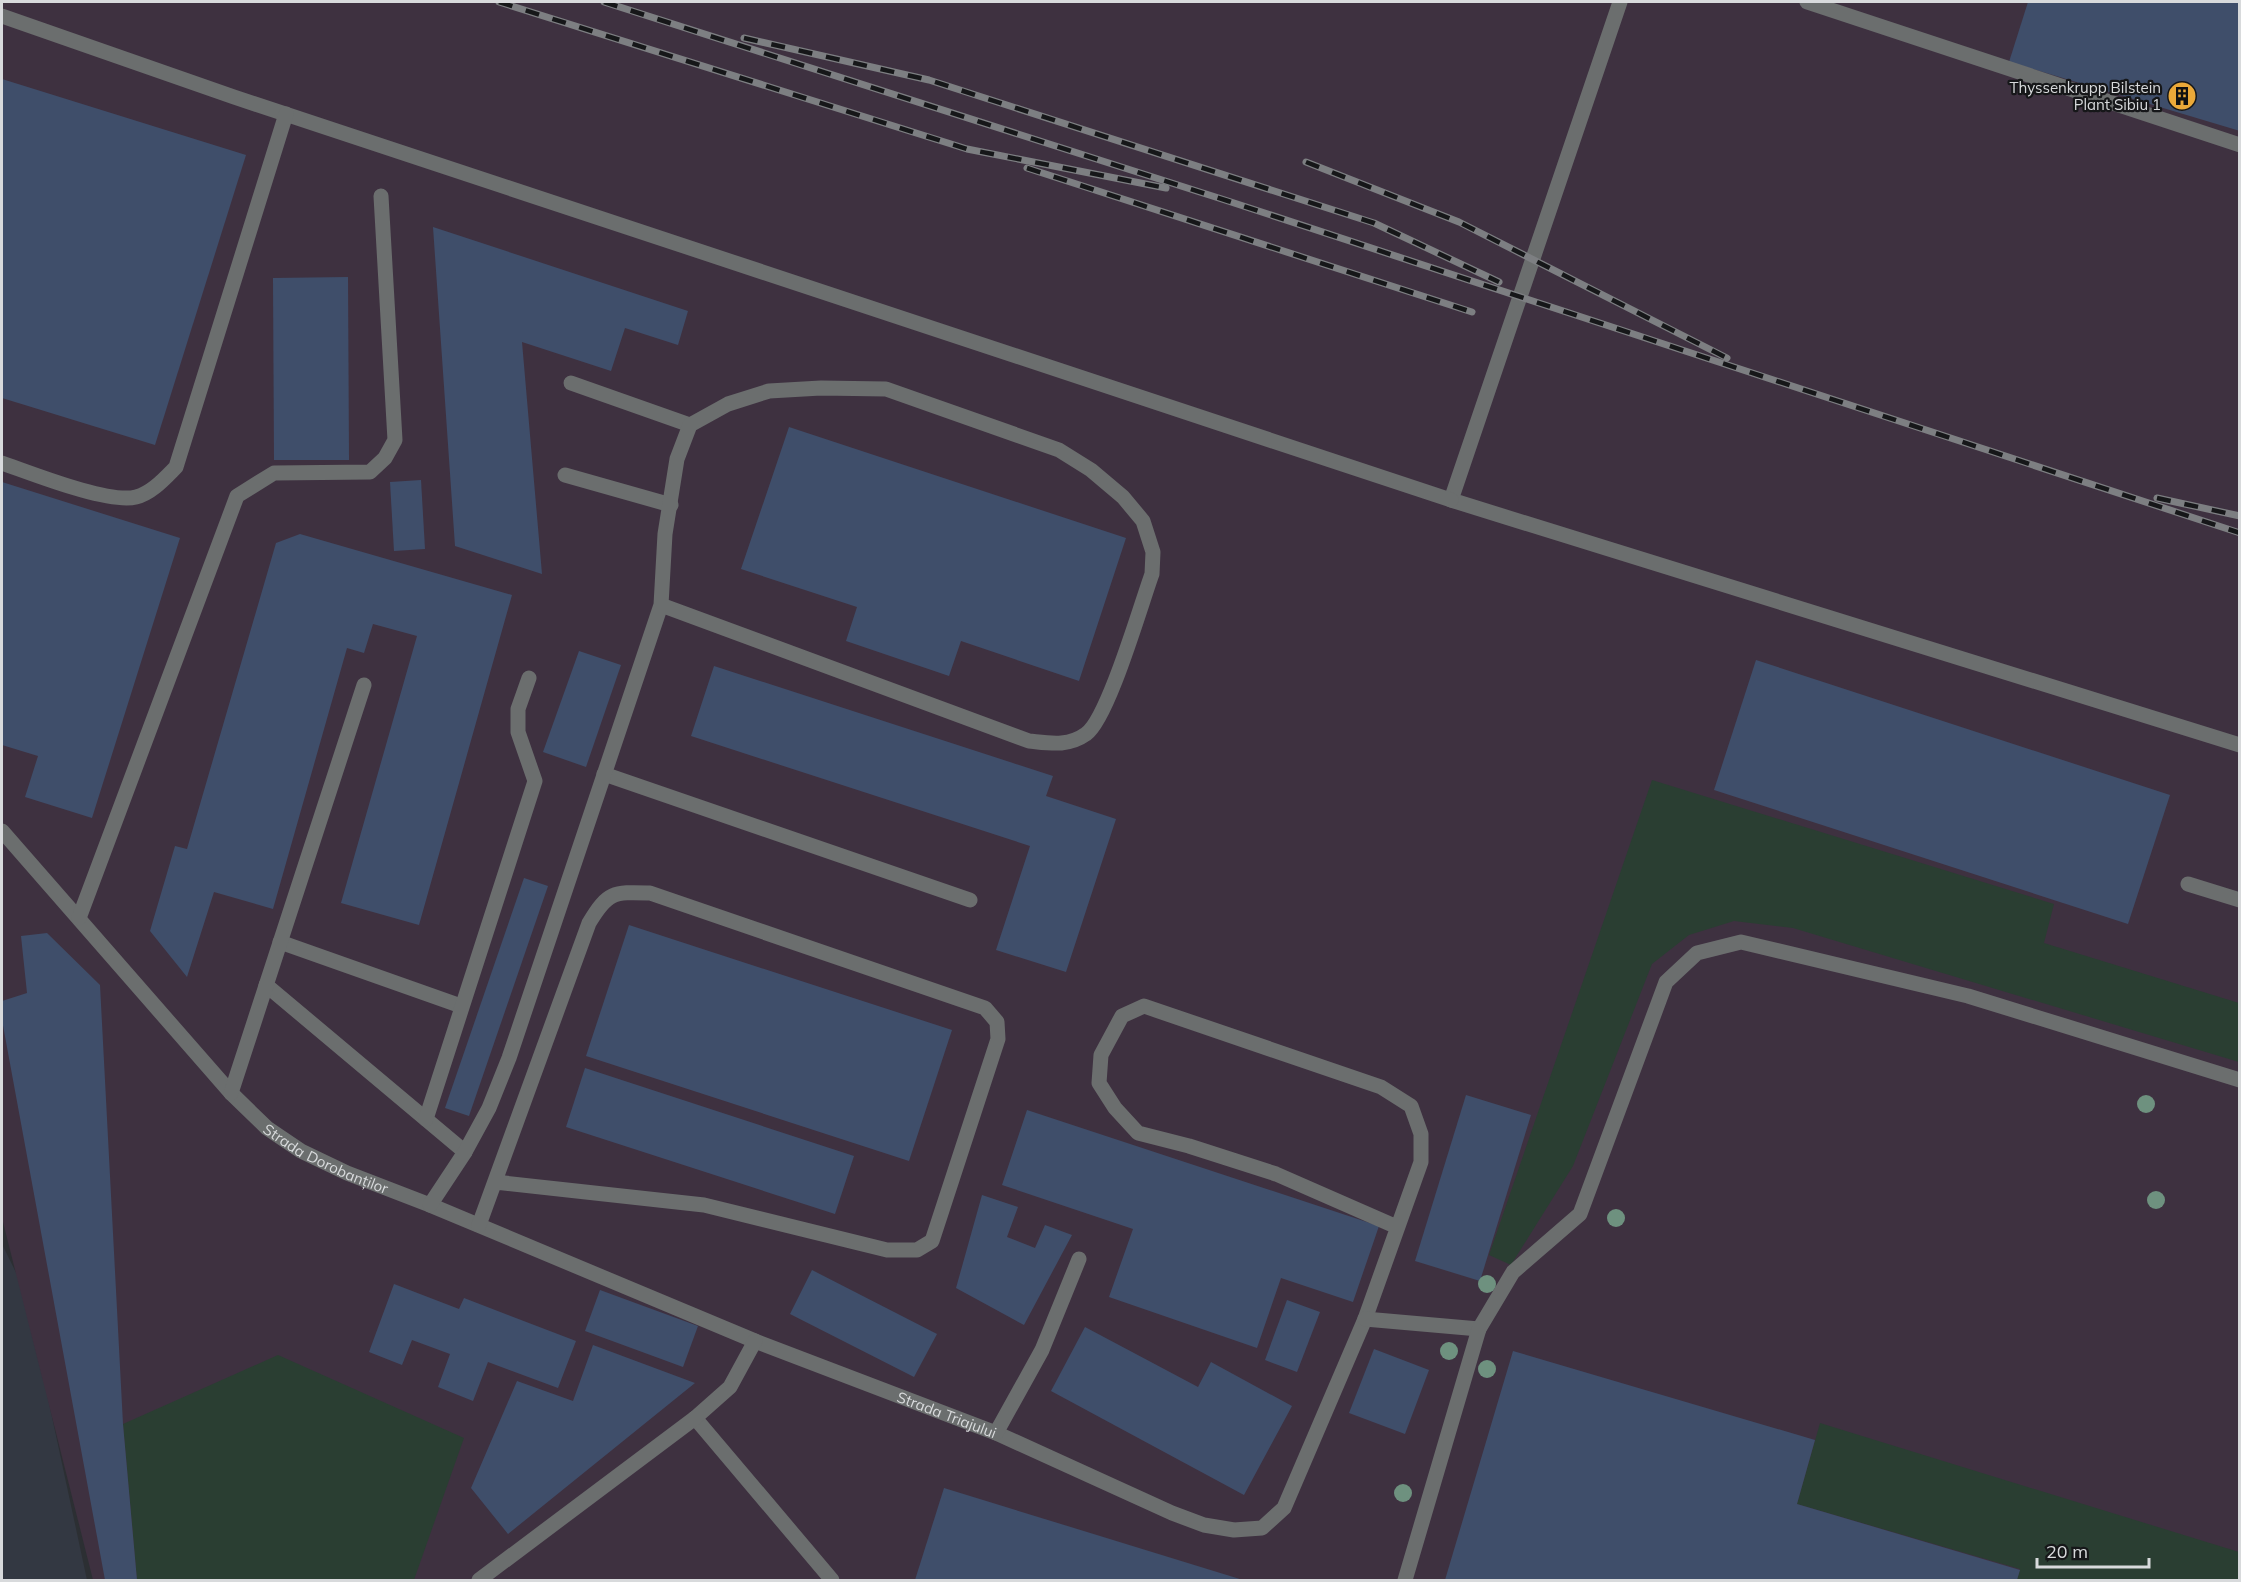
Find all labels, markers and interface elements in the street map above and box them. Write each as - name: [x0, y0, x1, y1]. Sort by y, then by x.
- place label: Thyssenkrupp Bilstein Plant Sibiu 1: [2009, 78, 2161, 114]
- building icon: Thyssenkrupp Bilstein Plant Sibiu 1: [2166, 80, 2198, 112]
- street label: Strada Dorobanților: [260, 1119, 392, 1198]
- street label: Strada Triajului: [895, 1387, 999, 1442]
- scale bar: [2037, 1531, 2150, 1569]
- text: 20 m: [2046, 1540, 2088, 1563]

